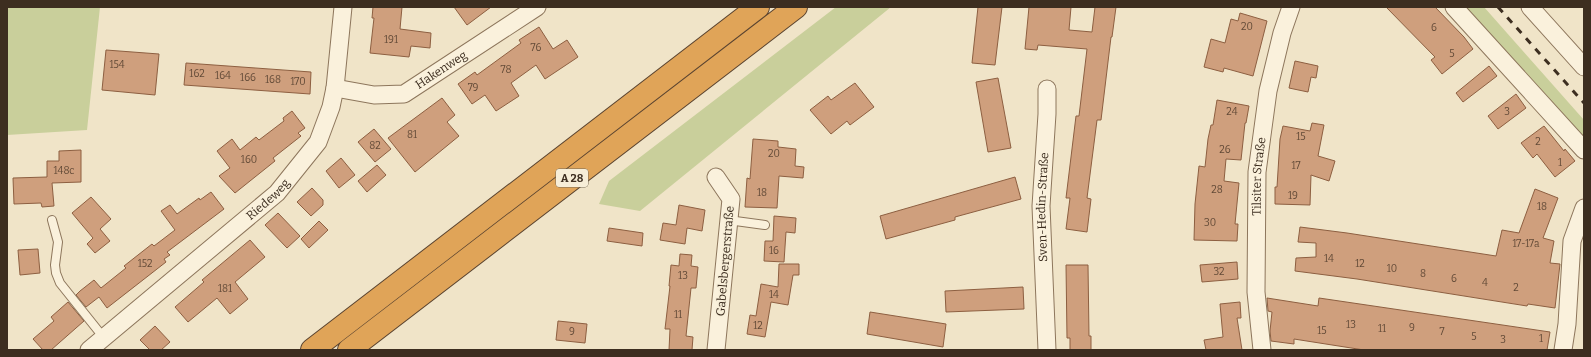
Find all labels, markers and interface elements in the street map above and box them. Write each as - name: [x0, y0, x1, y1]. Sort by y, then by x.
- house number: 20: [1241, 21, 1253, 33]
- house number: 6: [1431, 22, 1437, 34]
- house number: 191: [384, 34, 398, 46]
- house number: 76: [531, 42, 542, 54]
- street label: Hakenweg: [413, 48, 470, 92]
- house number: 5: [1449, 48, 1455, 60]
- house number: 154: [109, 59, 125, 71]
- house number: 78: [501, 64, 511, 76]
- house number: 162: [189, 68, 205, 80]
- house number: 164: [215, 70, 231, 82]
- house number: 166: [240, 72, 256, 84]
- house number: 168: [265, 74, 281, 86]
- house number: 170: [290, 76, 306, 88]
- house number: 79: [468, 82, 478, 94]
- house number: 24: [1226, 106, 1238, 118]
- house number: 3: [1504, 106, 1510, 118]
- house number: 81: [407, 129, 417, 141]
- house number: 15: [1296, 131, 1306, 143]
- street label: Tilsiter Straße: [1250, 136, 1269, 216]
- house number: 2: [1535, 136, 1541, 148]
- house number: 82: [369, 140, 381, 152]
- house number: 26: [1219, 144, 1231, 156]
- house number: 20: [768, 148, 780, 160]
- street label: Sven-Hedin-Straße: [1034, 152, 1051, 262]
- house number: 160: [241, 154, 257, 166]
- house number: 1: [1558, 157, 1562, 169]
- house number: 17: [1292, 160, 1300, 172]
- house number: 148c: [54, 165, 74, 177]
- road number: A 28: [556, 169, 588, 187]
- street label: Riedeweg: [243, 176, 293, 223]
- house number: 28: [1211, 184, 1223, 196]
- house number: 18: [757, 187, 767, 199]
- house number: 19: [1288, 190, 1298, 202]
- house number: 18: [1537, 201, 1547, 213]
- street label: Gabelsbergerstraße: [713, 205, 737, 317]
- house number: 30: [1204, 217, 1216, 229]
- house number: 17-17a: [1512, 238, 1540, 250]
- house number: 16: [769, 245, 779, 257]
- house number: 14: [1324, 253, 1334, 265]
- house number: 152: [138, 258, 152, 270]
- house number: 12: [1355, 258, 1365, 270]
- house number: 10: [1387, 263, 1397, 275]
- house number: 32: [1213, 266, 1225, 278]
- house number: 8: [1420, 268, 1426, 280]
- house number: 13: [678, 270, 688, 282]
- house number: 6: [1451, 273, 1457, 285]
- house number: 4: [1482, 277, 1488, 289]
- house number: 2: [1513, 282, 1519, 294]
- house number: 181: [218, 283, 232, 295]
- house number: 14: [769, 289, 779, 301]
- house number: 11: [674, 309, 682, 321]
- house number: 13: [1346, 319, 1356, 331]
- house number: 12: [753, 320, 763, 332]
- house number: 9: [1409, 322, 1415, 334]
- house number: 11: [1378, 323, 1386, 335]
- house number: 15: [1317, 325, 1327, 337]
- house number: 9: [569, 326, 575, 338]
- house number: 7: [1439, 326, 1445, 338]
- house number: 5: [1471, 331, 1477, 343]
- house number: 1: [1539, 333, 1543, 345]
- house number: 3: [1500, 334, 1506, 346]

